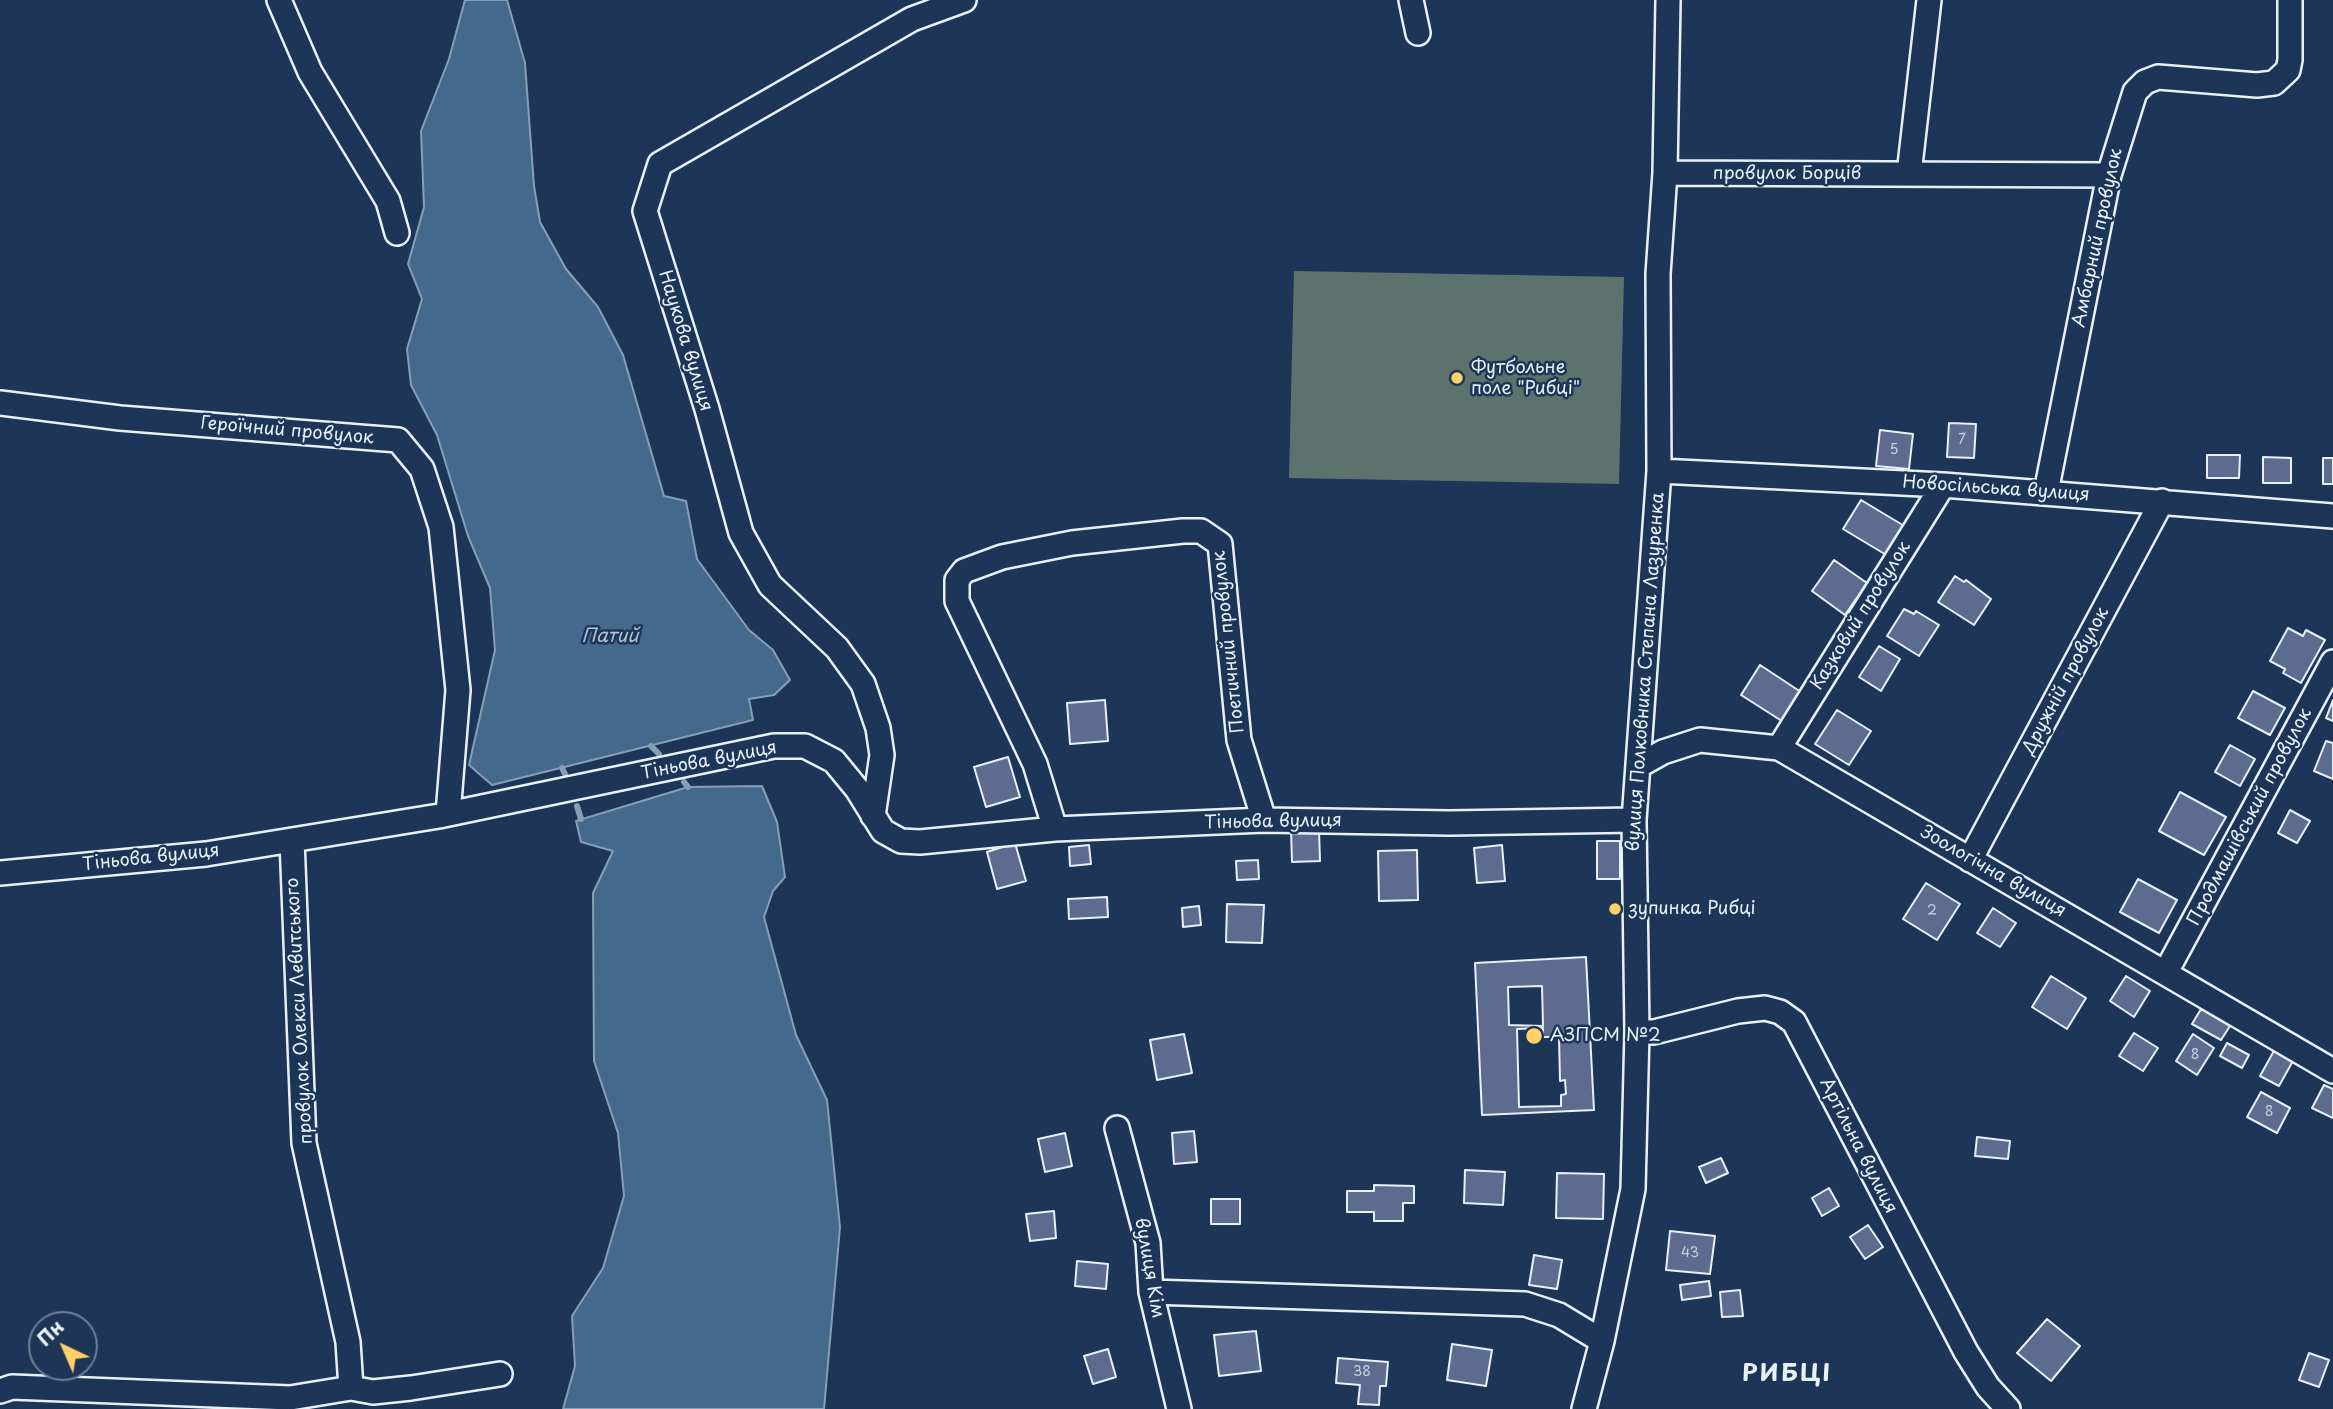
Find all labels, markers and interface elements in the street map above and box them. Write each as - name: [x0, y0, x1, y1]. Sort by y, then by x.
- street label: Амбарний провулок: [2068, 147, 2128, 329]
- street label: провулок Борців: [1713, 163, 1861, 185]
- street label: Наукова вулиця: [653, 268, 717, 414]
- place label: Футбольне поле "Рибці": [1471, 357, 1580, 400]
- marker: Футбольне поле "Рибці": [1449, 370, 1465, 386]
- street label: Героїчний провулок: [199, 413, 375, 449]
- house number: 7: [1958, 432, 1966, 448]
- house number: 5: [1889, 442, 1899, 458]
- street label: Новосільська вулиця: [1902, 472, 2090, 506]
- street label: вулиця Полковника Степана Лазуренка: [1623, 492, 1669, 852]
- street label: Казковий провулок: [1806, 538, 1916, 694]
- street label: Поетичний провулок: [1209, 550, 1249, 734]
- street label: Дружній провулок: [2018, 604, 2114, 758]
- water label: Патий: [582, 626, 638, 648]
- street label: Продмашівський провулок: [2183, 705, 2317, 929]
- street label: Тіньова вулиця: [639, 737, 779, 785]
- street label: Тіньова вулиця: [1204, 810, 1342, 834]
- street label: Зоологічна вулиця: [1916, 822, 2070, 922]
- street label: Тіньова вулиця: [81, 840, 221, 876]
- street label: провулок Олекси Левитського: [282, 877, 318, 1145]
- place label: зупинка Рибці: [1629, 898, 1756, 920]
- marker: зупинка Рибці: [1607, 901, 1623, 917]
- house number: 2: [1927, 903, 1937, 919]
- place label: АЗПСМ №2: [1550, 1025, 1661, 1047]
- marker: АЗПСМ №2: [1524, 1026, 1544, 1046]
- house number: 8: [2191, 1047, 2199, 1063]
- street label: Артільна вулиця: [1815, 1075, 1901, 1217]
- house number: 8: [2265, 1104, 2273, 1120]
- street label: вулиця Кім: [1130, 1216, 1168, 1320]
- house number: 43: [1681, 1245, 1699, 1261]
- north arrow: [28, 1311, 98, 1381]
- text: Пн: [30, 1313, 69, 1352]
- district label: РИБЦІ: [1743, 1360, 1831, 1388]
- house number: 38: [1353, 1364, 1371, 1380]

